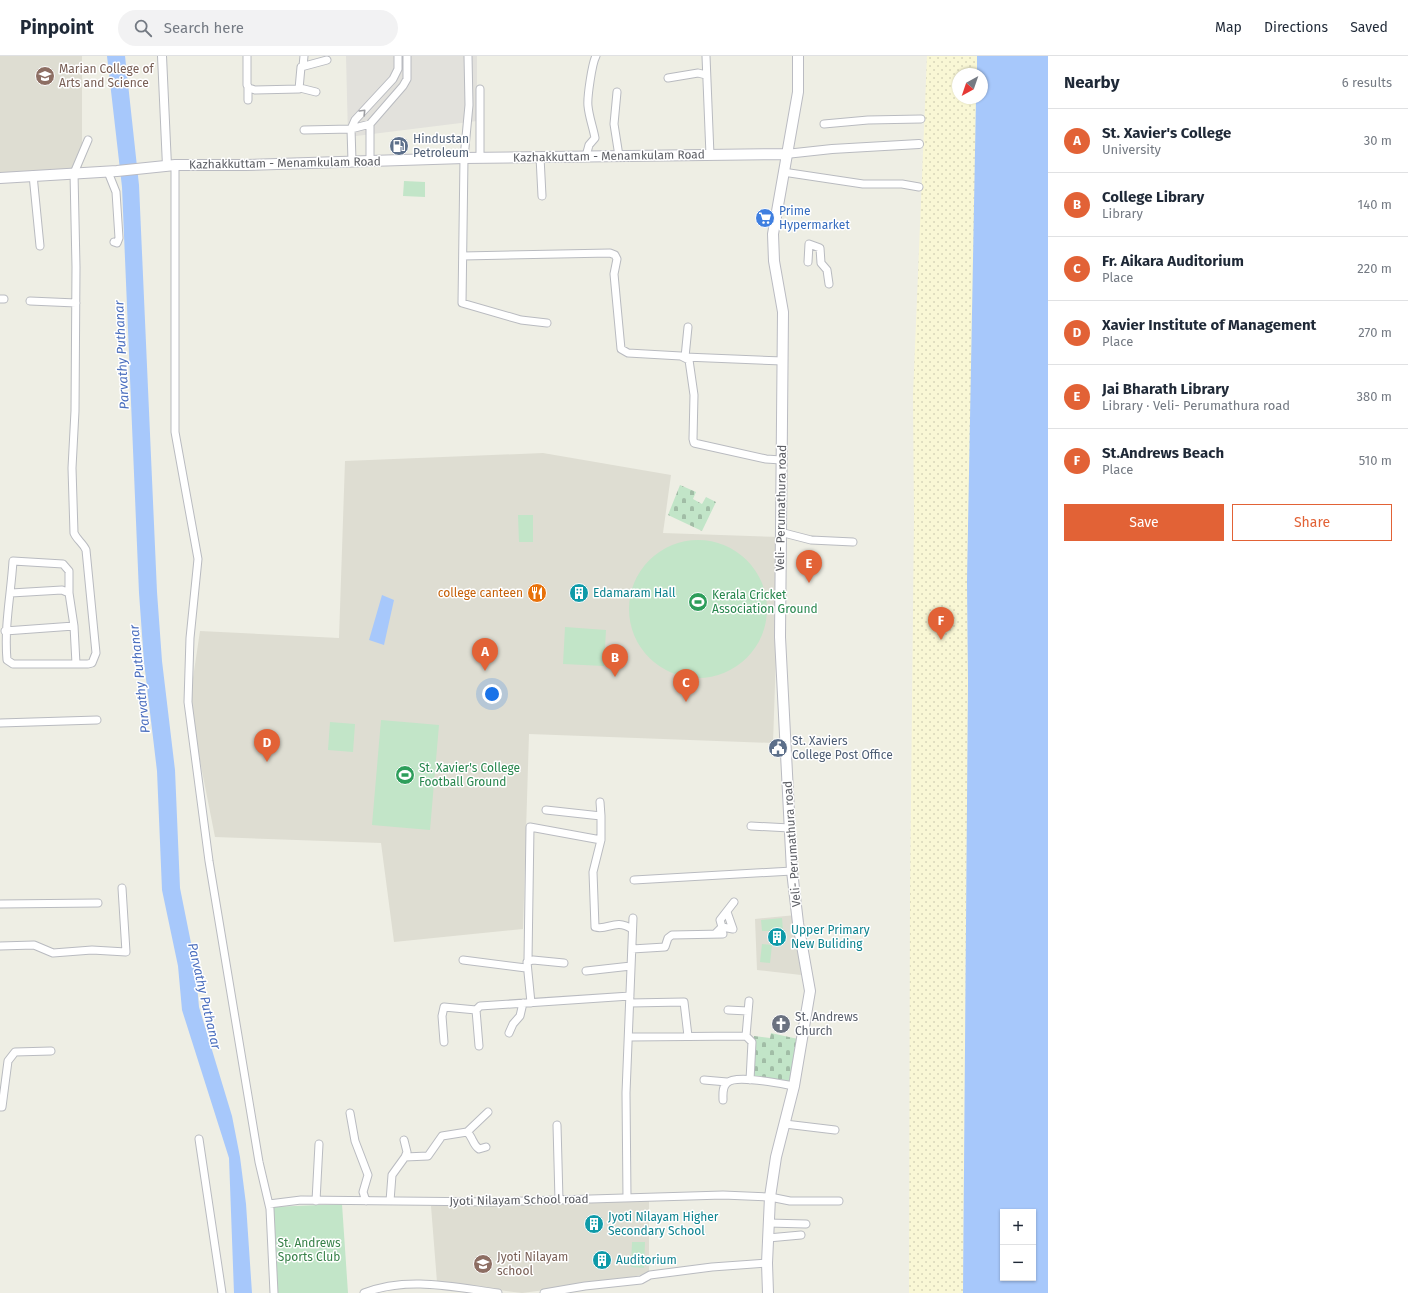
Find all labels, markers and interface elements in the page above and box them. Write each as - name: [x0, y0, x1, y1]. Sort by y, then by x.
- search box: [118, 10, 398, 46]
- text: Pinpoint: [20, 16, 94, 39]
- icon: search: [132, 17, 154, 39]
- text: Search here: [164, 19, 244, 37]
- text: Map: [1215, 19, 1242, 36]
- text: Directions: [1264, 19, 1328, 36]
- text: Saved: [1350, 19, 1388, 36]
- place label: Marian College of Arts and Science: [59, 62, 154, 90]
- school or university icon: Marian College of Arts and Science: [34, 65, 56, 87]
- north arrow: [952, 68, 988, 104]
- text: Nearby: [1064, 72, 1119, 93]
- text: 6 results: [1342, 75, 1392, 90]
- one-way arrow: [358, 109, 366, 117]
- text: St. Xavier's College: [1102, 124, 1231, 142]
- place label: Hindustan Petroleum: [413, 132, 469, 160]
- text: A: [1073, 133, 1081, 148]
- text: 30 m: [1364, 133, 1392, 148]
- fuel station icon: Hindustan Petroleum: [388, 135, 410, 157]
- text: University: [1102, 142, 1161, 157]
- street label: Kazhakkuttam - Menamkulam Road: [513, 147, 705, 165]
- street label: Kazhakkuttam - Menamkulam Road: [189, 154, 381, 172]
- text: College Library: [1102, 188, 1204, 206]
- text: B: [1073, 197, 1081, 212]
- text: 140 m: [1358, 197, 1392, 212]
- place label: Prime Hypermarket: [779, 204, 850, 232]
- text: Library: [1102, 206, 1143, 221]
- supermarket icon: Prime Hypermarket: [754, 207, 776, 229]
- text: Fr. Aikara Auditorium: [1102, 252, 1244, 270]
- text: C: [1073, 261, 1081, 276]
- text: 220 m: [1357, 261, 1392, 276]
- text: Place: [1102, 270, 1133, 285]
- water label: Parvathy Puthanar: [111, 299, 132, 410]
- text: Xavier Institute of Management: [1102, 316, 1316, 334]
- text: D: [1073, 325, 1081, 340]
- text: 270 m: [1358, 325, 1392, 340]
- text: Place: [1102, 334, 1133, 349]
- text: Jai Bharath Library: [1102, 380, 1229, 398]
- text: E: [1074, 389, 1080, 404]
- text: 380 m: [1357, 389, 1392, 404]
- text: Library · Veli- Perumathura road: [1102, 398, 1290, 413]
- text: St.Andrews Beach: [1102, 444, 1224, 462]
- street label: Veli- Perumathura road: [773, 445, 789, 571]
- text: F: [1074, 453, 1080, 468]
- text: 510 m: [1359, 453, 1392, 468]
- text: Place: [1102, 462, 1133, 477]
- button: Save: [1064, 504, 1224, 541]
- button: Share: [1232, 504, 1392, 541]
- pin: E: [796, 550, 822, 583]
- restaurant icon: college canteen: [526, 582, 548, 604]
- building icon: Edamaram Hall: [568, 582, 590, 604]
- place label: college canteen: [438, 586, 523, 600]
- place label: Edamaram Hall: [593, 586, 676, 600]
- place label: Kerala Cricket Association Ground: [712, 588, 818, 616]
- sports icon: Kerala Cricket Association Ground: [687, 591, 709, 613]
- pin: F: [928, 607, 954, 640]
- water label: Parvathy Puthanar: [126, 623, 153, 734]
- pin: A: [472, 638, 498, 671]
- pin: B: [602, 644, 628, 677]
- pin: C: [673, 669, 699, 702]
- your location: [482, 684, 502, 704]
- pin: D: [254, 729, 280, 762]
- place label: St. Xaviers College Post Office: [792, 734, 893, 762]
- public building icon: St. Xaviers College Post Office: [767, 737, 789, 759]
- place label: St. Xavier's College Football Ground: [419, 761, 520, 789]
- sports icon: St. Xavier's College Football Ground: [394, 764, 416, 786]
- street label: Veli- Perumathura road: [781, 780, 803, 908]
- place label: Upper Primary New Buliding: [791, 923, 870, 951]
- building icon: Upper Primary New Buliding: [766, 926, 788, 948]
- water label: Parvathy Puthanar: [185, 941, 224, 1052]
- place label: St. Andrews Church: [795, 1010, 858, 1038]
- church icon: St. Andrews Church: [770, 1013, 792, 1035]
- street label: Jyoti Nilayam School road: [449, 1192, 589, 1208]
- map controls: [1000, 1209, 1036, 1281]
- button: +: [1000, 1209, 1036, 1245]
- place label: Jyoti Nilayam Higher Secondary School: [608, 1210, 719, 1238]
- building icon: Jyoti Nilayam Higher Secondary School: [583, 1213, 605, 1235]
- park label: St. Andrews Sports Club: [277, 1236, 341, 1264]
- button: −: [1000, 1245, 1036, 1281]
- building icon: Auditorium: [591, 1249, 613, 1271]
- place label: Jyoti Nilayam school: [497, 1250, 568, 1278]
- school or university icon: Jyoti Nilayam school: [472, 1253, 494, 1275]
- place label: Auditorium: [616, 1253, 677, 1267]

